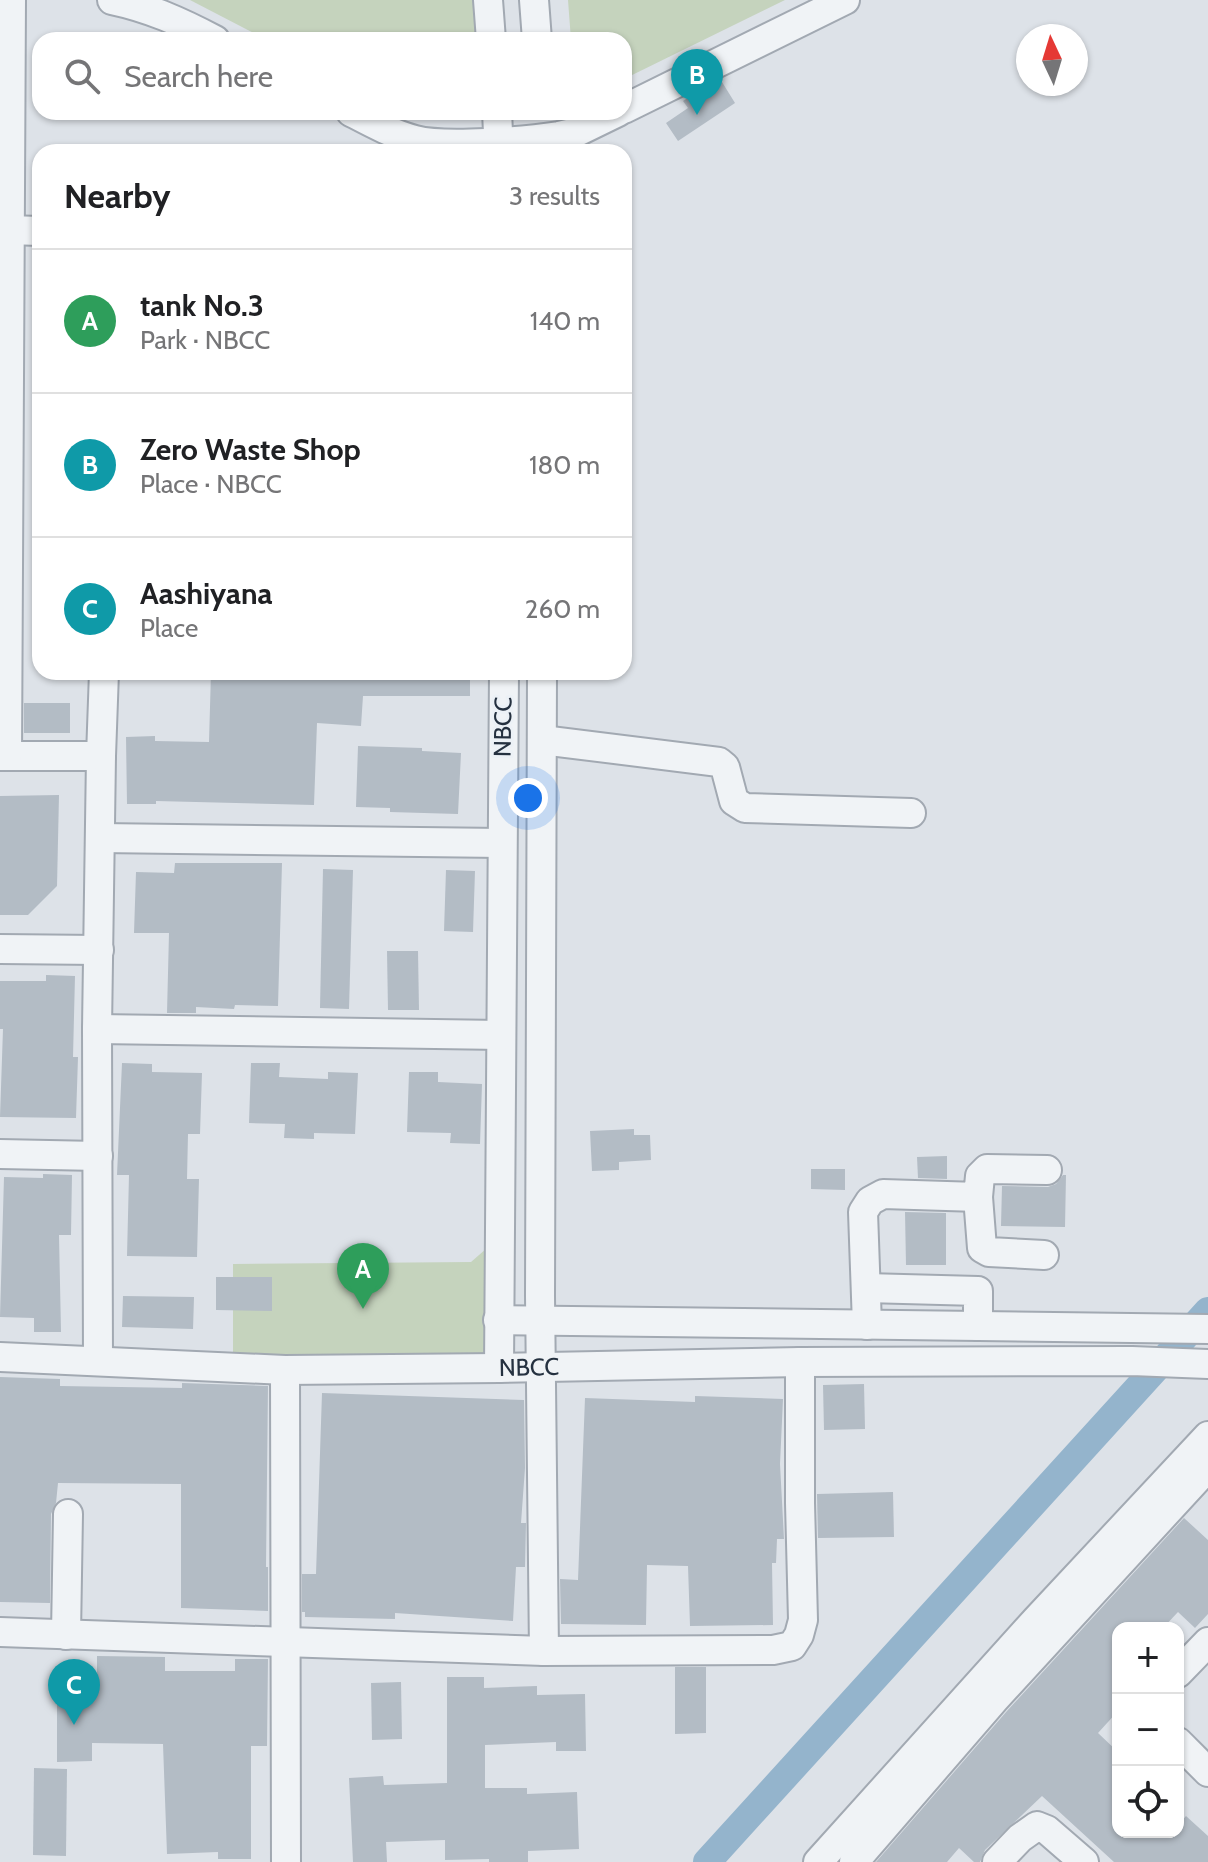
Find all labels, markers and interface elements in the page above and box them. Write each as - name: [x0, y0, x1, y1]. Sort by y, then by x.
- north arrow: [1016, 24, 1088, 96]
- search box: [32, 32, 632, 120]
- pin: B: [671, 49, 723, 115]
- icon: search: [60, 54, 104, 98]
- text: Search here: [124, 58, 273, 95]
- text: Nearby: [64, 175, 171, 217]
- text: 3 results: [509, 180, 600, 212]
- text: tank No.3: [140, 287, 264, 324]
- text: A: [82, 305, 98, 337]
- text: 140 m: [530, 305, 600, 337]
- text: Park · NBCC: [140, 324, 270, 356]
- text: Zero Waste Shop: [140, 431, 361, 468]
- text: B: [82, 449, 98, 481]
- text: 180 m: [529, 449, 600, 481]
- text: Place · NBCC: [140, 468, 282, 500]
- text: Aashiyana: [140, 575, 272, 612]
- text: C: [82, 593, 98, 625]
- text: 260 m: [525, 593, 600, 625]
- text: Place: [140, 612, 198, 644]
- street label: NBCC: [487, 697, 518, 757]
- your location: [508, 778, 548, 818]
- pin: A: [337, 1243, 389, 1309]
- street label: NBCC: [498, 1352, 559, 1382]
- map controls: [1112, 1622, 1184, 1838]
- button: +: [1112, 1622, 1184, 1694]
- pin: C: [48, 1659, 100, 1725]
- button: −: [1112, 1694, 1184, 1766]
- button: locate: [1112, 1766, 1184, 1838]

